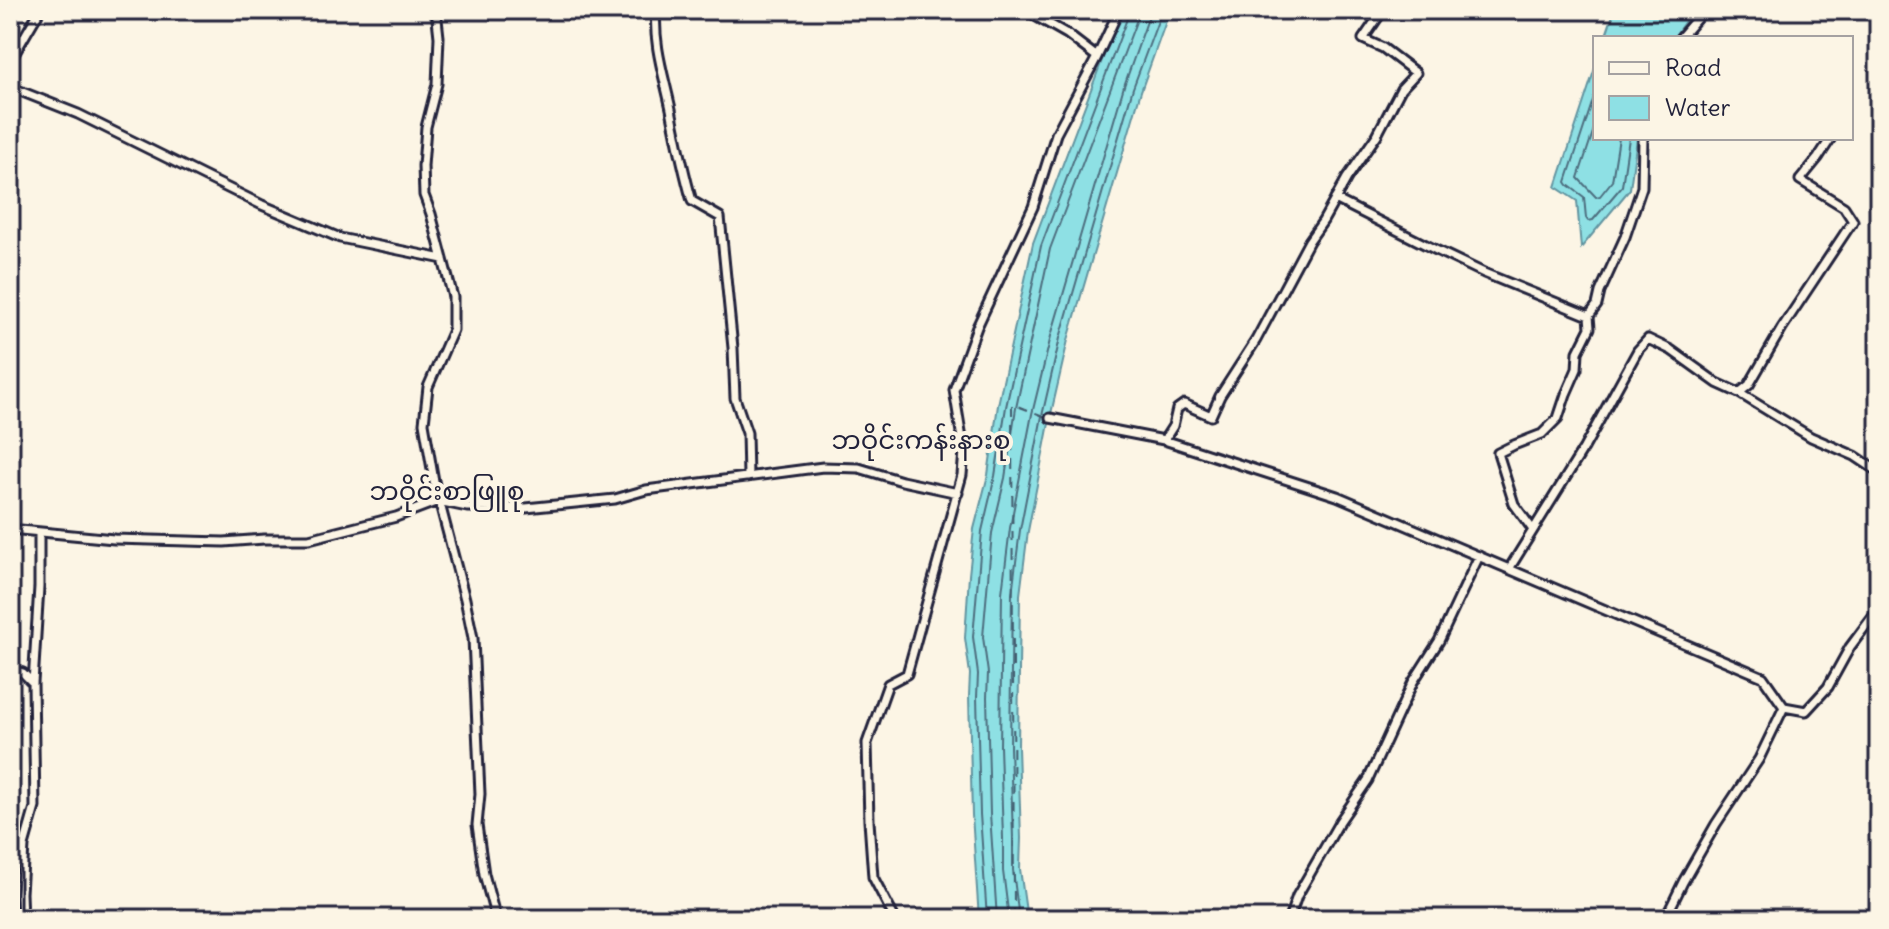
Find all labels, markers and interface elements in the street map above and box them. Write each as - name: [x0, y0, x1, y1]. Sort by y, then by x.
- legend: [1593, 36, 1853, 140]
- text: Road: [1665, 52, 1721, 82]
- text: Water: [1665, 92, 1730, 122]
- district label: ဘဝိုင်းကန်းနားစု: [832, 423, 1010, 461]
- district label: ဘဝိုင်းစာဖြူစု: [369, 474, 525, 512]

